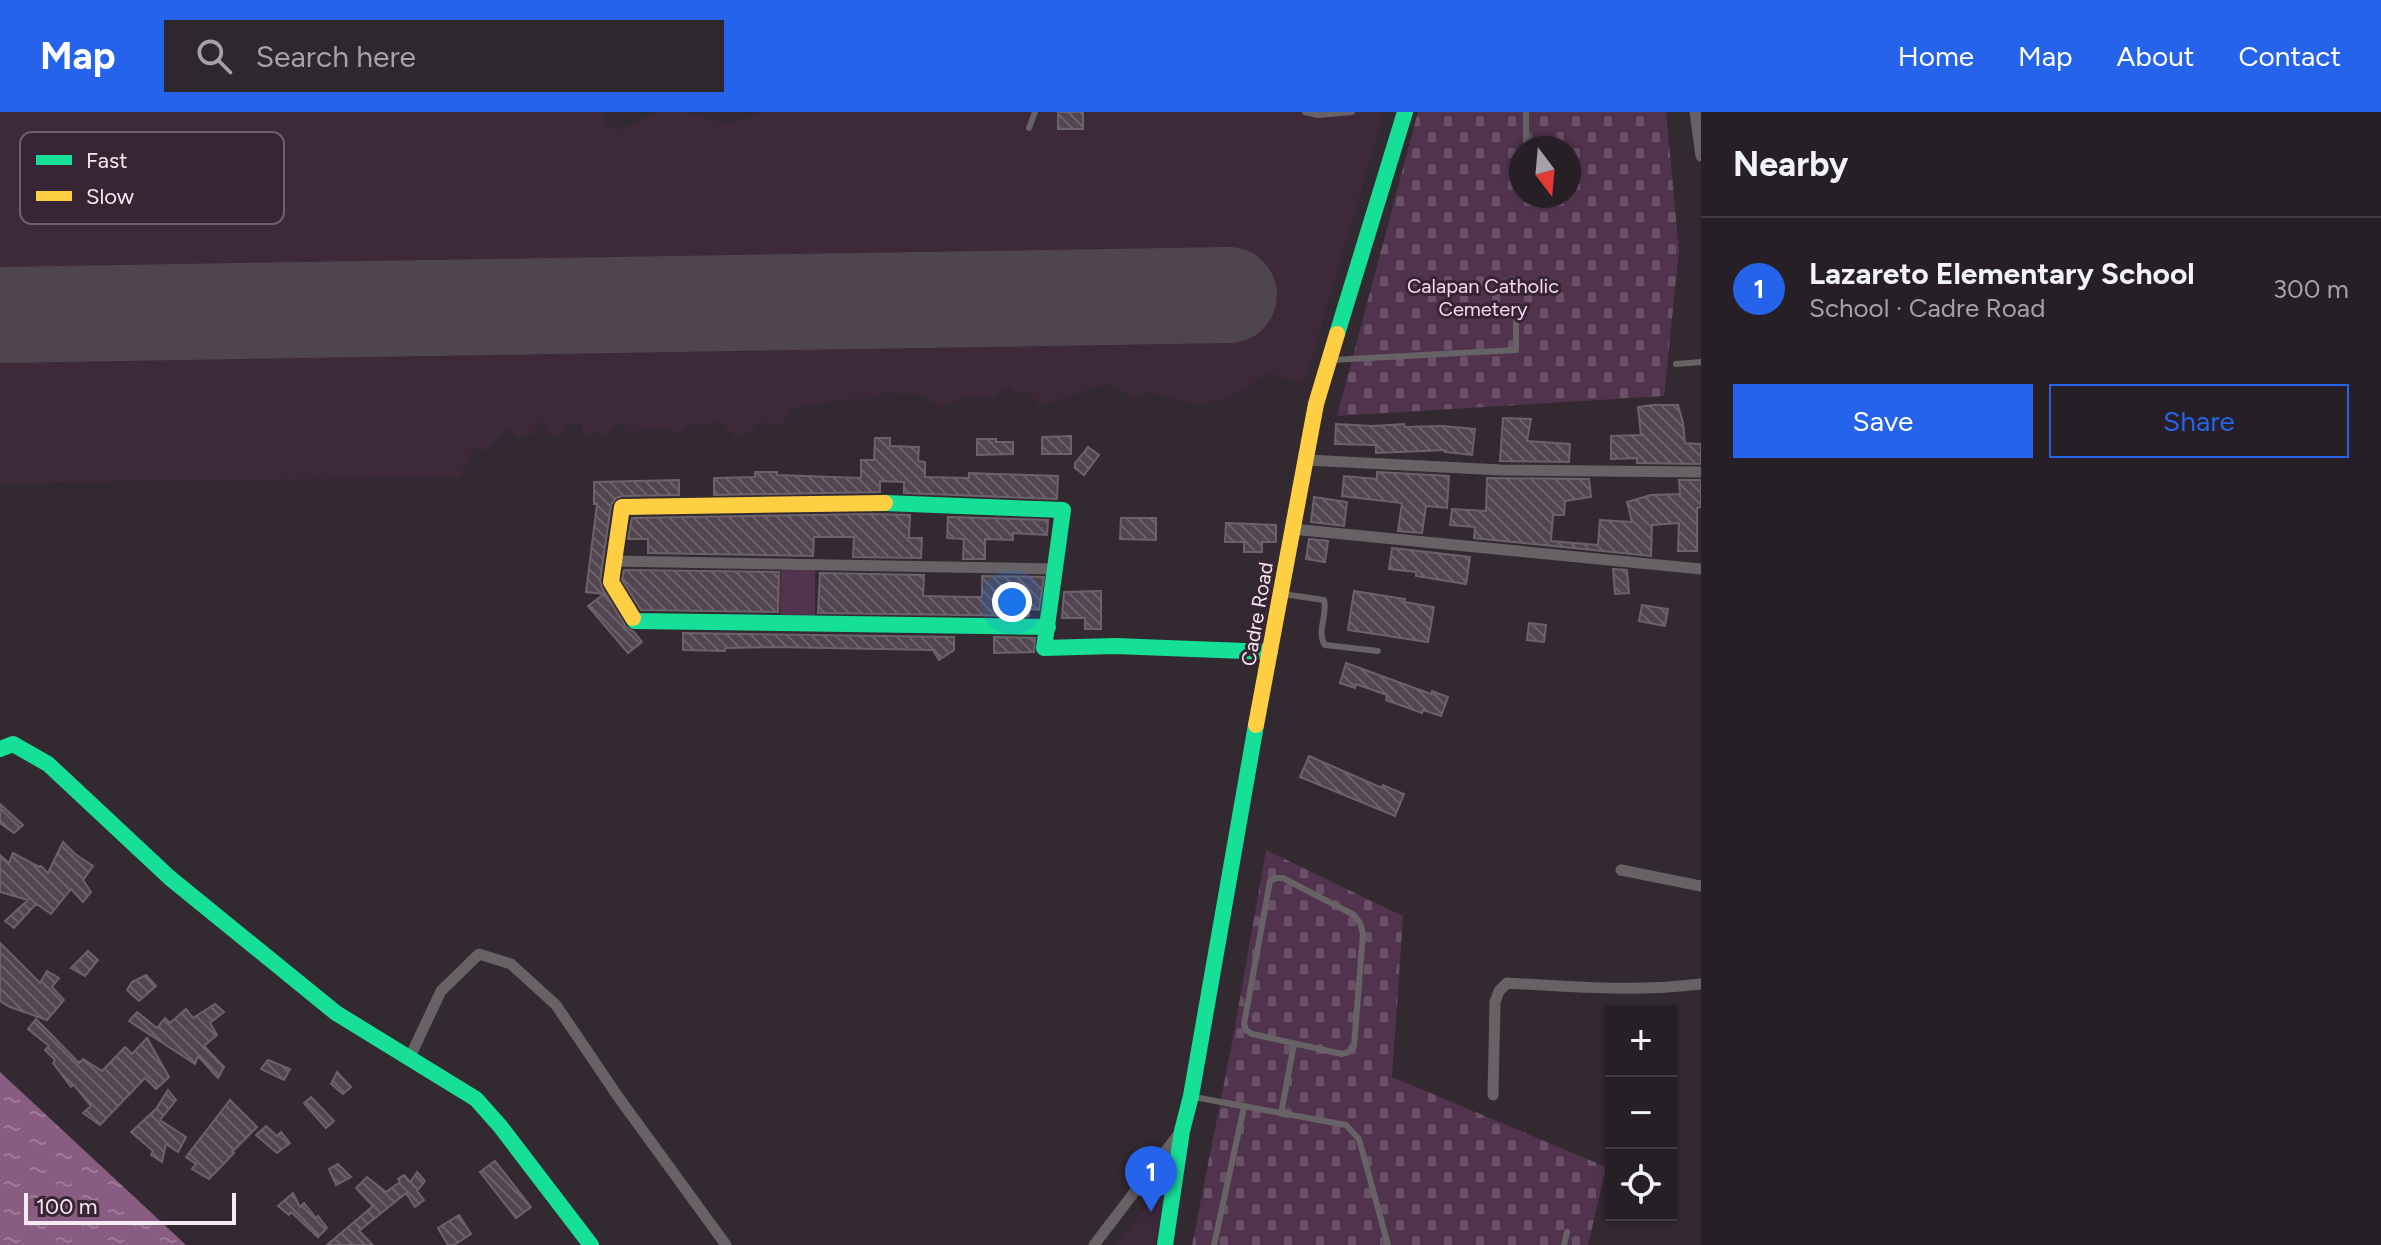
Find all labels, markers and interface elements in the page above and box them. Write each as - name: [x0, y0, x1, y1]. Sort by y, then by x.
- search box: [164, 20, 724, 92]
- text: Map: [40, 33, 116, 79]
- icon: search: [192, 34, 236, 78]
- text: Search here: [256, 38, 416, 75]
- text: Home: [1898, 39, 1974, 73]
- text: Map: [2018, 39, 2073, 73]
- text: About: [2117, 39, 2194, 73]
- text: Contact: [2238, 39, 2341, 73]
- legend: [20, 132, 284, 224]
- north arrow: [1509, 136, 1581, 208]
- text: Nearby: [1733, 144, 1848, 185]
- text: Fast: [86, 147, 128, 174]
- text: Slow: [86, 183, 135, 210]
- text: Lazareto Elementary School: [1809, 255, 2195, 292]
- text: 1: [1754, 273, 1764, 305]
- text: 300 m: [2273, 273, 2349, 305]
- park label: Calapan Catholic Cemetery: [1407, 274, 1559, 321]
- text: School · Cadre Road: [1809, 292, 2045, 324]
- button: Save: [1733, 384, 2033, 458]
- button: Share: [2049, 384, 2349, 458]
- street label: Cadre Road: [1236, 560, 1278, 668]
- your location: [992, 582, 1032, 622]
- map controls: [1605, 1005, 1677, 1221]
- button: +: [1605, 1005, 1677, 1077]
- button: −: [1605, 1077, 1677, 1149]
- pin: 1: [1125, 1146, 1177, 1212]
- button: locate: [1605, 1149, 1677, 1221]
- scale bar: [24, 1189, 236, 1225]
- text: 100 m: [36, 1193, 97, 1220]

